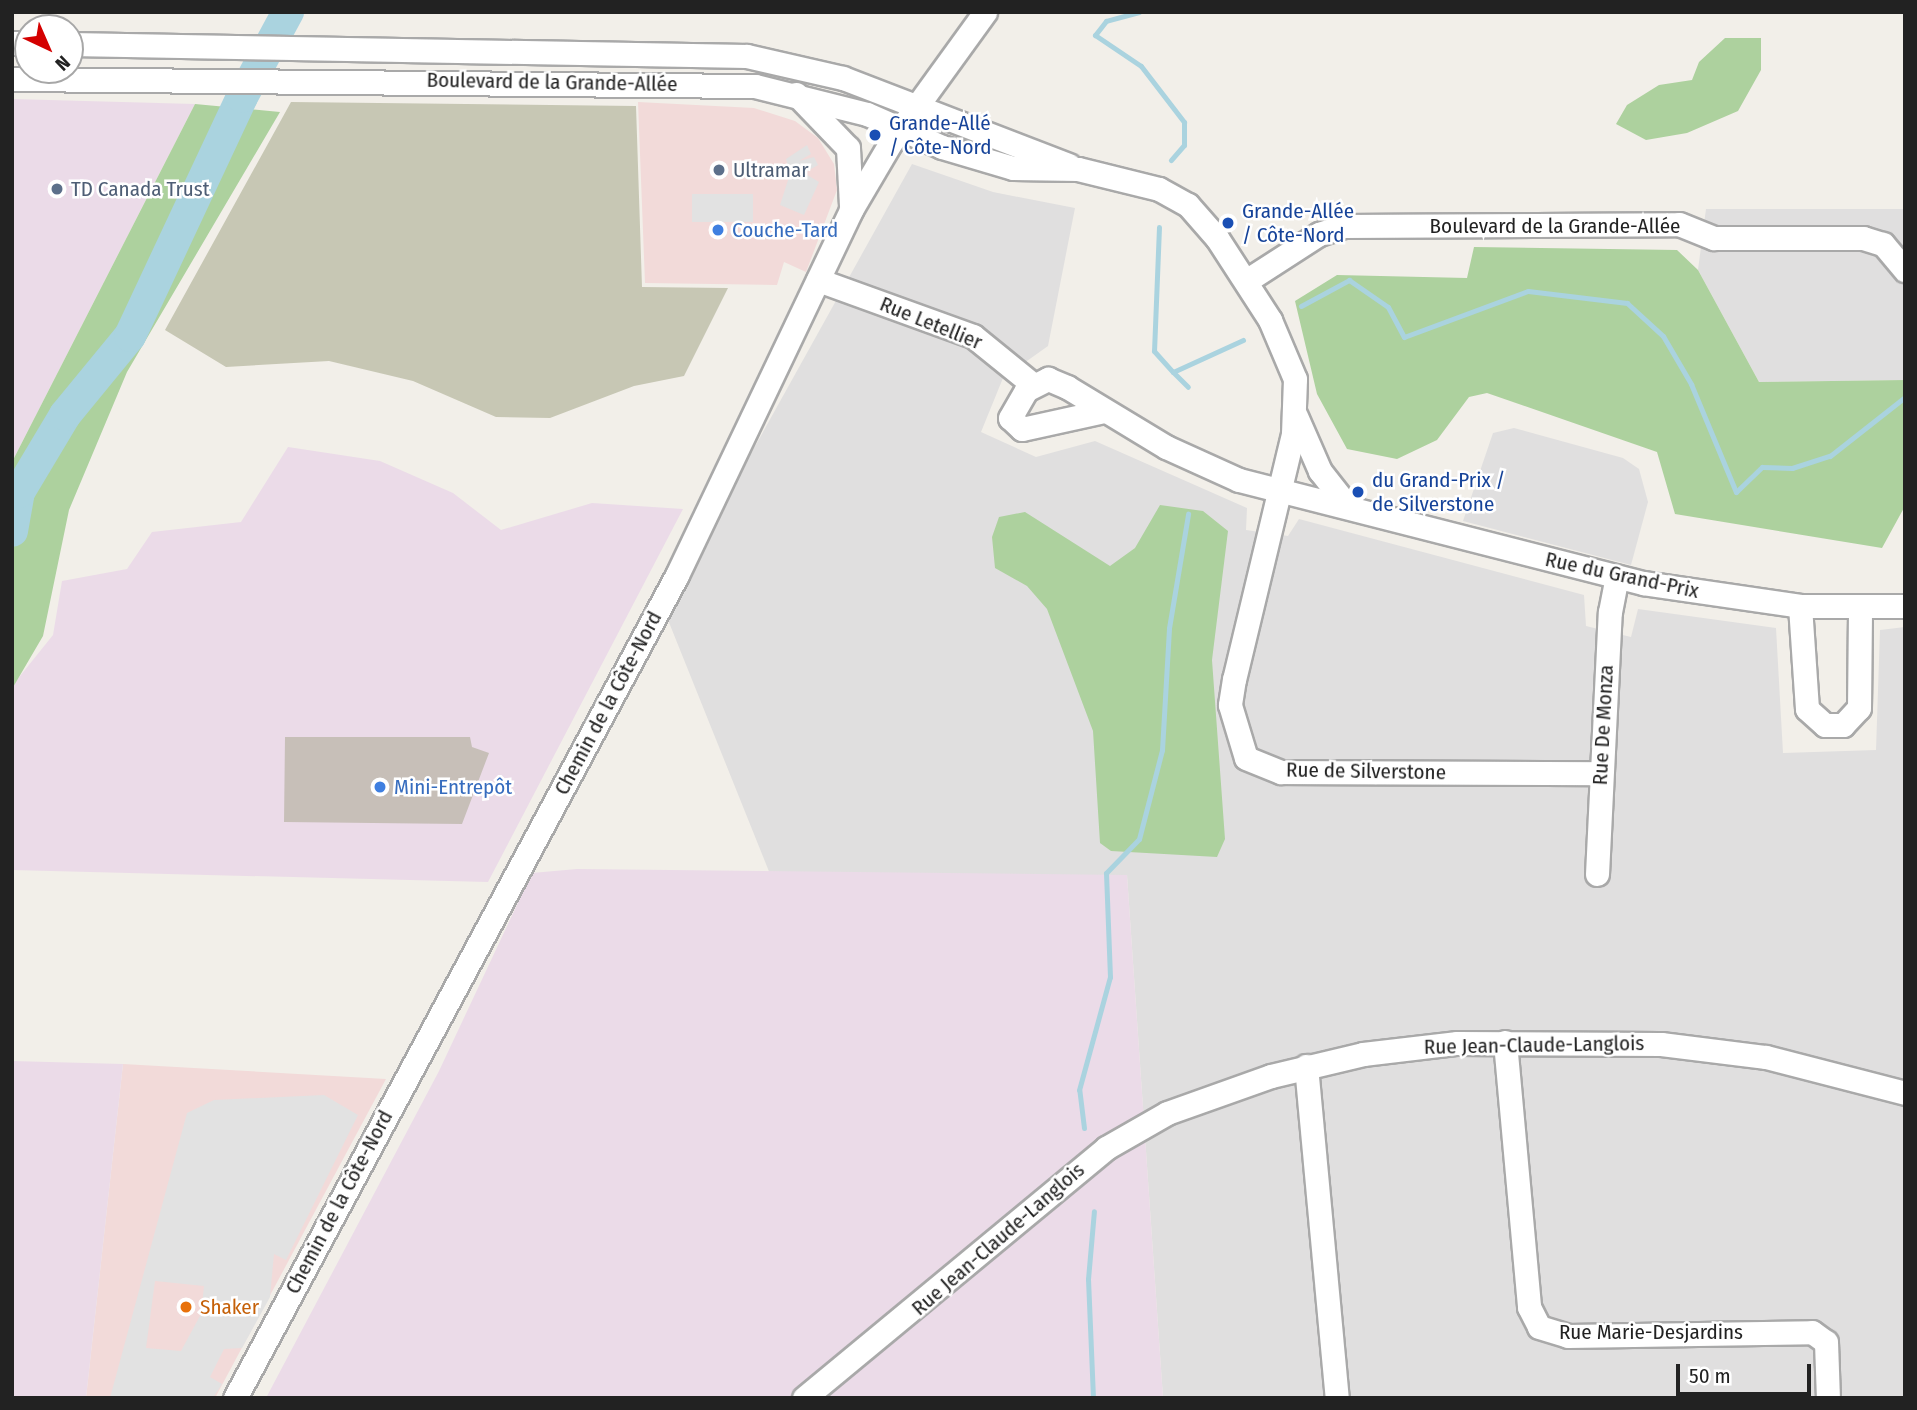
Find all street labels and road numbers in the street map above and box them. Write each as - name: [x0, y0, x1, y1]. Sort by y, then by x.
- street label: Boulevard de la Grande-Allée: [426, 67, 678, 97]
- street label: Boulevard de la Grande-Allée: [1430, 213, 1680, 239]
- street label: Rue Letellier: [876, 291, 986, 355]
- street label: Rue du Grand-Prix: [1543, 546, 1701, 604]
- street label: Chemin de la Côte-Nord: [549, 607, 667, 799]
- street label: Rue De Monza: [1587, 664, 1619, 786]
- street label: Rue de Silverstone: [1286, 757, 1446, 785]
- street label: Rue Jean-Claude-Langlois: [1424, 1030, 1644, 1060]
- street label: Chemin de la Côte-Nord: [280, 1106, 398, 1298]
- street label: Rue Jean-Claude-Langlois: [907, 1157, 1089, 1321]
- street label: Rue Marie-Desjardins: [1559, 1319, 1743, 1345]

